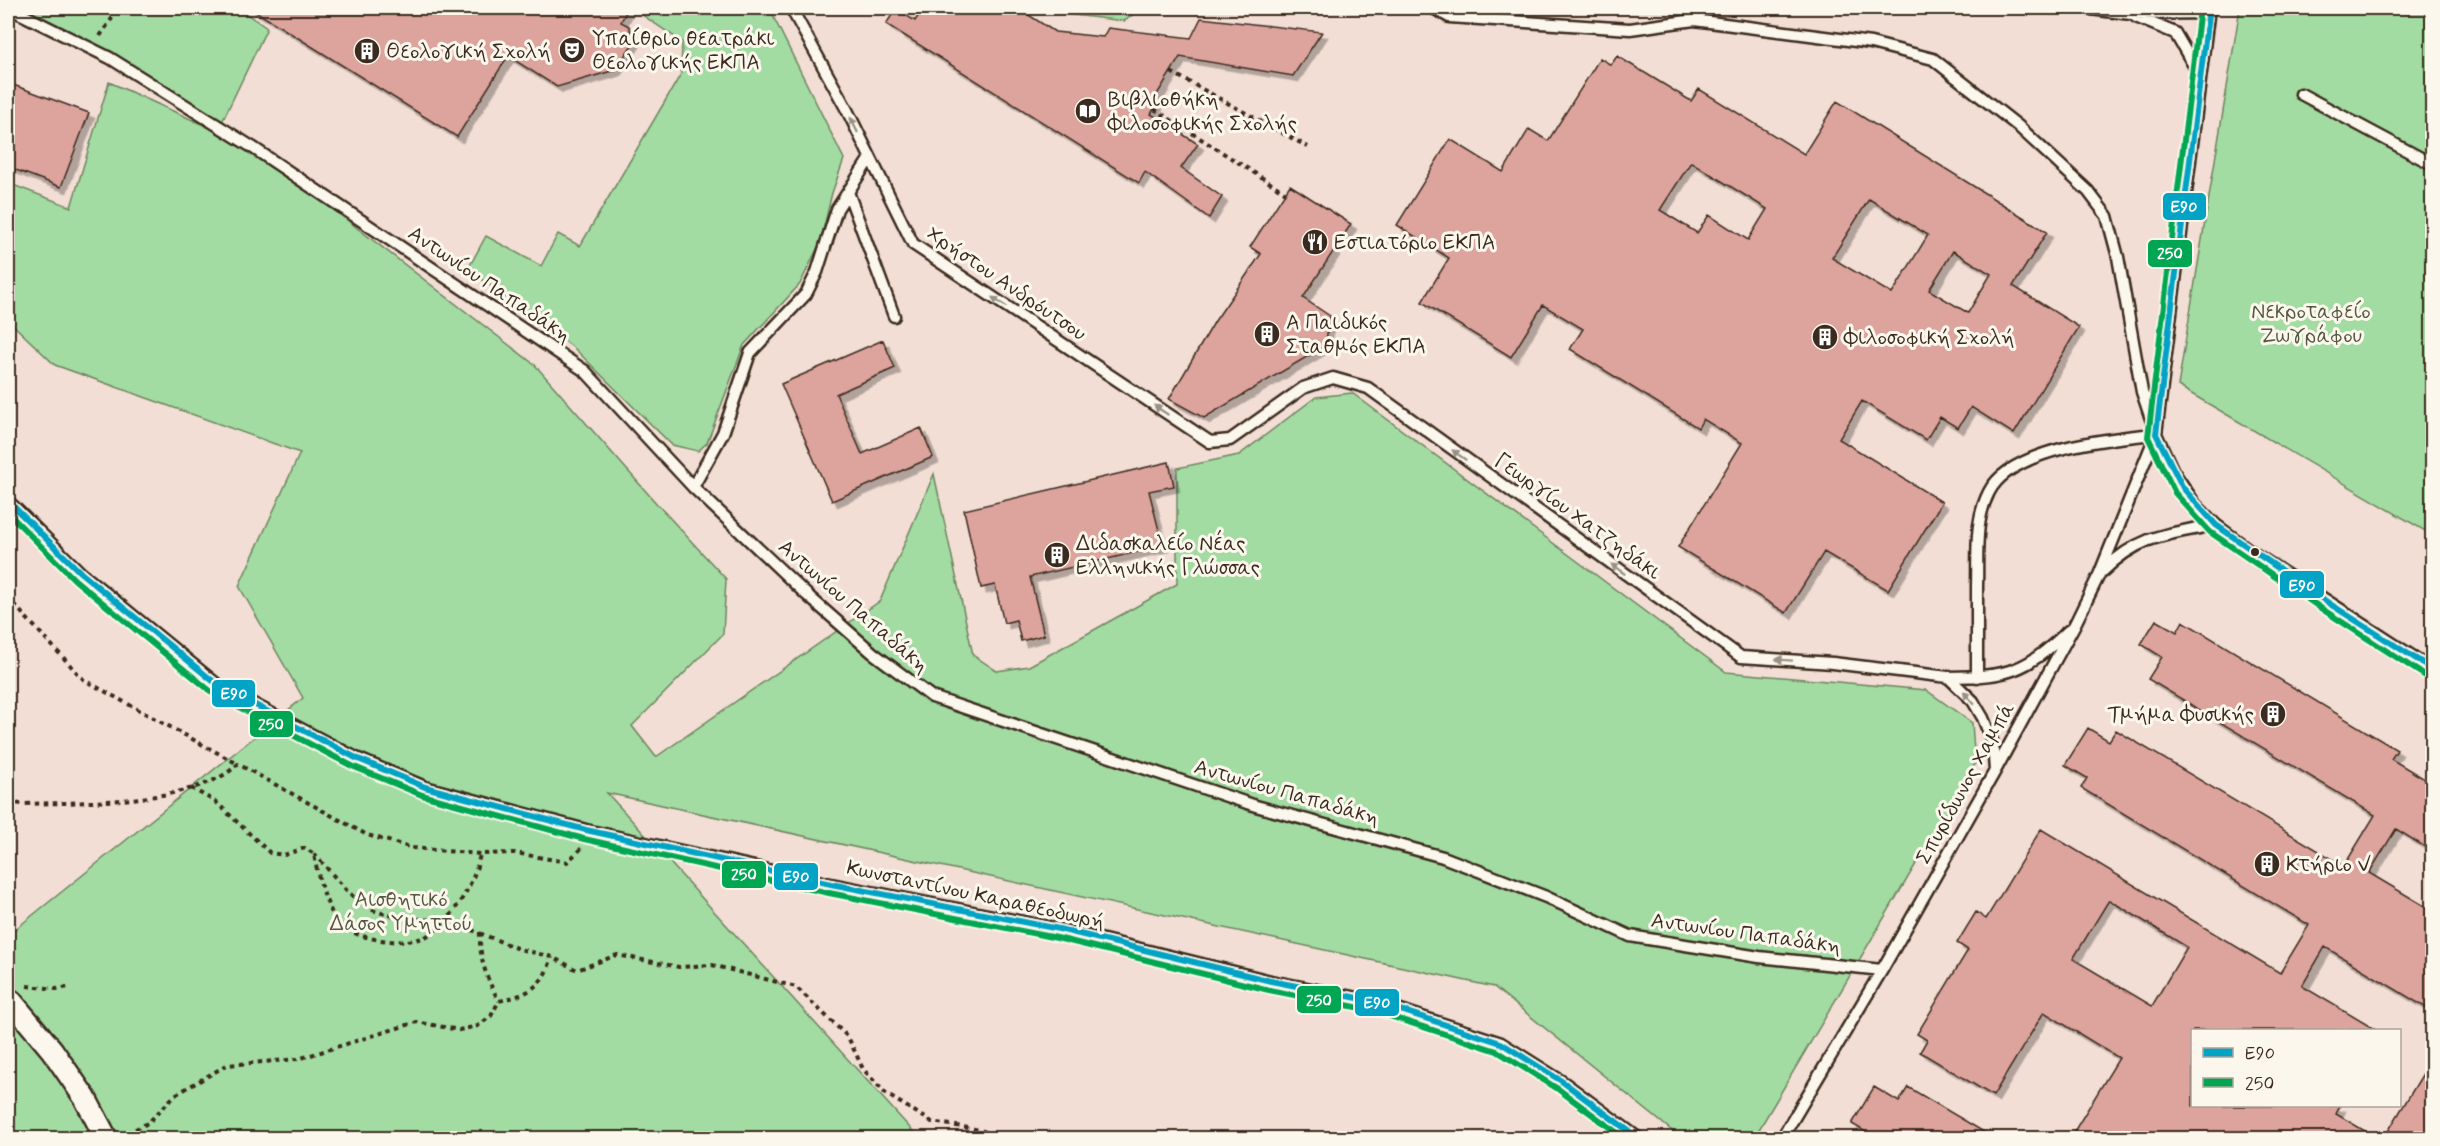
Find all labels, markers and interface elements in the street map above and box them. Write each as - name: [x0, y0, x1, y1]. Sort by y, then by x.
- place label: Υπαίθριο θεατράκι Θεολογικής ΕΚΠΑ: [592, 25, 775, 77]
- theatre icon: Υπαίθριο θεατράκι Θεολογικής ΕΚΠΑ: [557, 35, 587, 65]
- building icon: Θεολογική Σχολή: [352, 36, 382, 66]
- place label: Θεολογική Σχολή: [386, 38, 551, 66]
- place label: Βιβλιοθήκη Φιλοσοφικής Σχολής: [1107, 86, 1297, 138]
- library icon: Βιβλιοθήκη Φιλοσοφικής Σχολής: [1073, 96, 1103, 126]
- one-way arrow: [849, 116, 858, 133]
- line badge: Ε90: [2162, 192, 2207, 221]
- text: Ε90: [2171, 197, 2197, 218]
- street label: Αντωνίου Παπαδάκη: [402, 220, 577, 350]
- street label: Χρήστου Ανδρόυτσου: [921, 220, 1092, 348]
- restaurant icon: Εστιατόριο ΕΚΠΑ: [1300, 227, 1330, 257]
- place label: Εστιατόριο ΕΚΠΑ: [1334, 229, 1495, 257]
- line badge: 250: [2147, 239, 2193, 268]
- text: 250: [2157, 244, 2183, 265]
- one-way arrow: [991, 296, 1007, 308]
- park label: Νεκροταφείο Ζωγράφου: [2251, 298, 2371, 350]
- place label: Α Παιδικός Σταθμός ΕΚΠΑ: [1286, 309, 1426, 361]
- building icon: Α Παιδικός Σταθμός ΕΚΠΑ: [1252, 319, 1282, 349]
- building icon: Φιλοσοφική Σχολή: [1810, 322, 1840, 352]
- place label: Φιλοσοφική Σχολή: [1843, 324, 2015, 352]
- one-way arrow: [1153, 404, 1169, 415]
- street label: Γεωργίου Χατζηδάκι: [1488, 447, 1667, 587]
- one-way arrow: [1452, 449, 1468, 461]
- place label: Διδασκαλείο Νέας Ελληνικής Γλώσσας: [1076, 529, 1260, 582]
- street label: Αντωνίου Παπαδάκη: [772, 533, 935, 680]
- building icon: Διδασκαλείο Νέας Ελληνικής Γλώσσας: [1042, 540, 1072, 570]
- unlabelled marker: [2249, 546, 2261, 558]
- one-way arrow: [1610, 563, 1625, 575]
- line badge: Ε90: [2279, 570, 2325, 599]
- text: Ε90: [2289, 576, 2315, 597]
- one-way arrow: [1775, 655, 1794, 665]
- line badge: Ε90: [211, 679, 256, 708]
- text: Ε90: [221, 684, 247, 705]
- one-way arrow: [1962, 691, 1976, 706]
- street label: Σπυρίδωνος Χαμπά: [1910, 698, 2022, 869]
- building icon: Τμήμα Φυσικής: [2258, 699, 2288, 729]
- place label: Τμήμα Φυσικής: [2107, 701, 2254, 729]
- line badge: 250: [249, 710, 294, 738]
- text: 250: [258, 715, 284, 736]
- street label: Αντωνίου Παπαδάκη: [1191, 753, 1383, 833]
- building icon: Κτήριο V: [2252, 849, 2282, 879]
- place label: Κτήριο V: [2286, 851, 2372, 879]
- street label: Κωνσταντίνου Καραθεοδωρή: [844, 854, 1107, 936]
- line badge: 250: [721, 860, 767, 889]
- line badge: Ε90: [773, 862, 819, 891]
- text: 250: [731, 865, 757, 886]
- text: Ε90: [783, 867, 809, 888]
- park label: Αισθητικό Δάσος Υμηττού: [330, 886, 472, 938]
- street label: Αντωνίου Παπαδάκη: [1649, 907, 1843, 961]
- line badge: 250: [1296, 985, 1342, 1014]
- line badge: Ε90: [1354, 988, 1400, 1017]
- text: 250: [1306, 991, 1332, 1012]
- text: Ε90: [1364, 993, 1390, 1014]
- legend: [2191, 1029, 2401, 1107]
- text: Ε90: [2245, 1042, 2275, 1066]
- text: 250: [2245, 1072, 2274, 1096]

